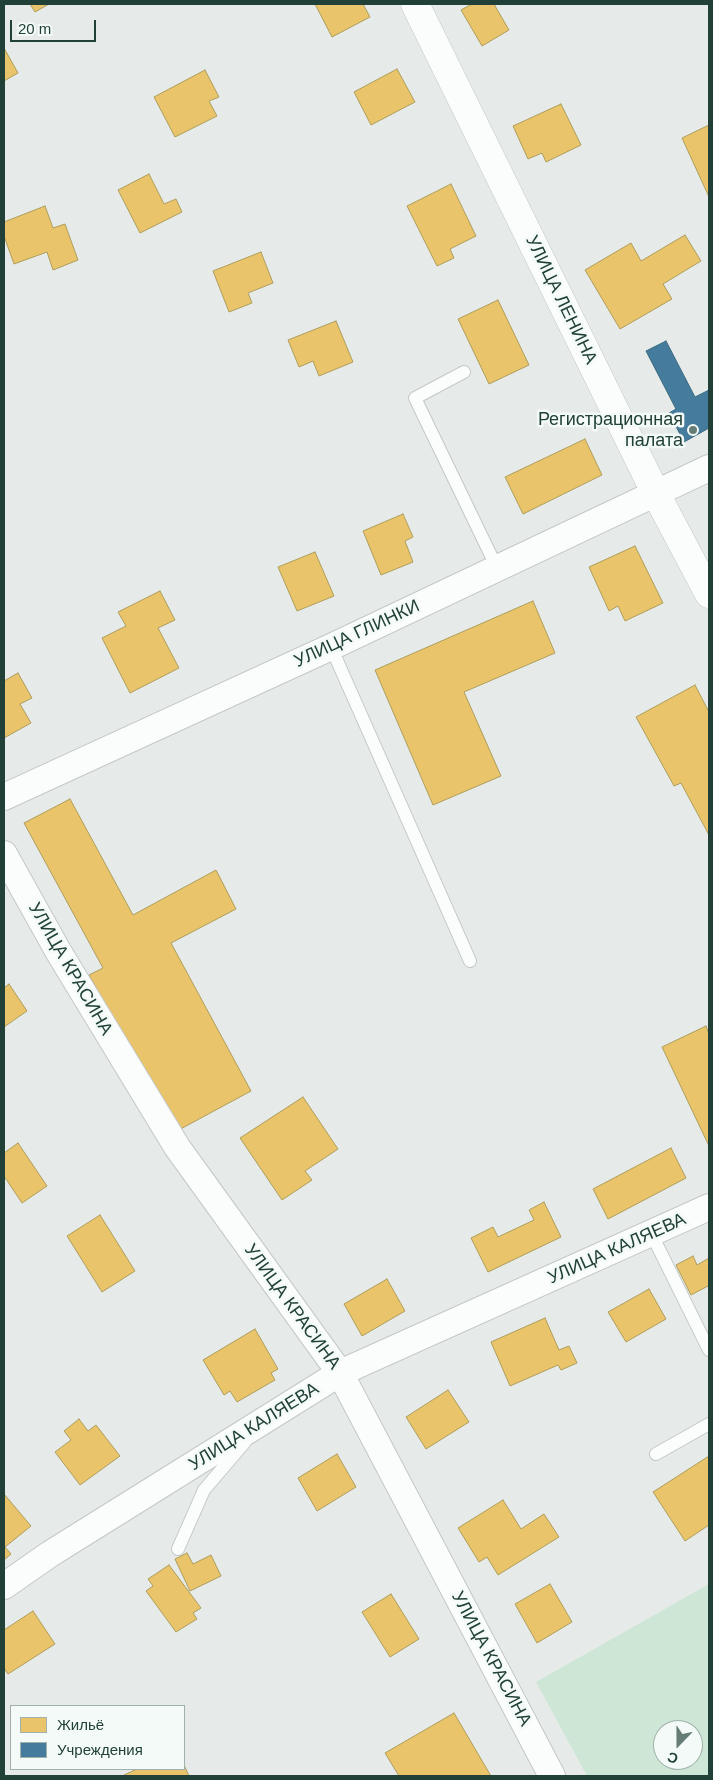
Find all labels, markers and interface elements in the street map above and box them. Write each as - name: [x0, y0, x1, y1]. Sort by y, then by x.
- scale bar: [12, 10, 99, 42]
- text: 20 m: [18, 20, 51, 37]
- street label: УЛИЦА ЛЕНИНА: [520, 232, 602, 368]
- place label: Регистрационная палата: [538, 409, 683, 452]
- marker: Регистрационная палата: [687, 424, 699, 436]
- street label: УЛИЦА ГЛИНКИ: [291, 596, 423, 672]
- street label: УЛИЦА КРАСИНА: [23, 899, 117, 1039]
- street label: УЛИЦА КАЛЯЕВА: [545, 1209, 689, 1289]
- street label: УЛИЦА КРАСИНА: [239, 1240, 345, 1374]
- street label: УЛИЦА КАЛЯЕВА: [185, 1378, 323, 1476]
- street label: УЛИЦА КРАСИНА: [446, 1588, 536, 1730]
- legend: [10, 1705, 185, 1770]
- text: Жильё: [57, 1716, 104, 1733]
- north arrow: [653, 1720, 703, 1770]
- text: Учреждения: [57, 1741, 143, 1758]
- text: С: [665, 1749, 680, 1767]

